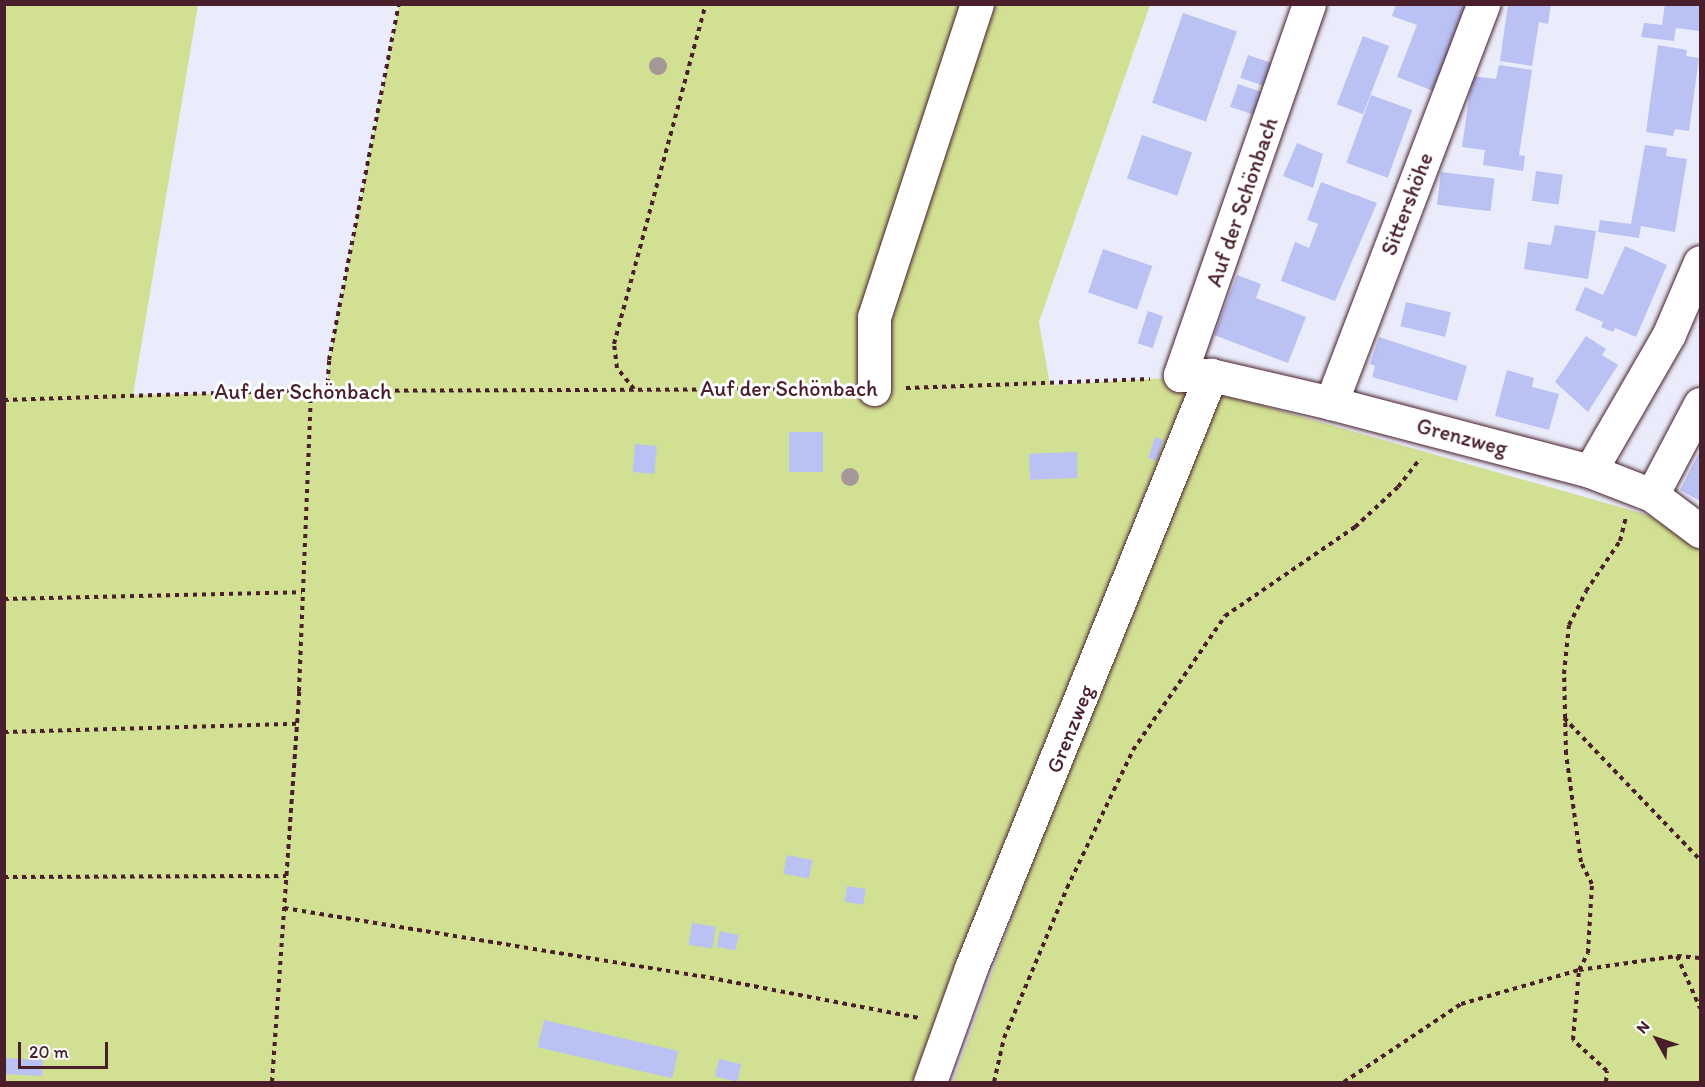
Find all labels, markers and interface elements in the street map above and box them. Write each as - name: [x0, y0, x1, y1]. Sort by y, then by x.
- street label: Auf der Schönbach: [1201, 114, 1283, 290]
- street label: Sittershöhe: [1375, 149, 1439, 259]
- street label: Auf der Schönbach: [700, 376, 878, 402]
- street label: Auf der Schönbach: [214, 379, 392, 405]
- street label: Grenzweg: [1414, 412, 1510, 462]
- street label: Grenzweg: [1040, 681, 1100, 777]
- north arrow: [1627, 1009, 1687, 1069]
- text: N: [1632, 1017, 1654, 1037]
- scale bar: [21, 1030, 111, 1068]
- text: 20 m: [29, 1041, 69, 1063]

